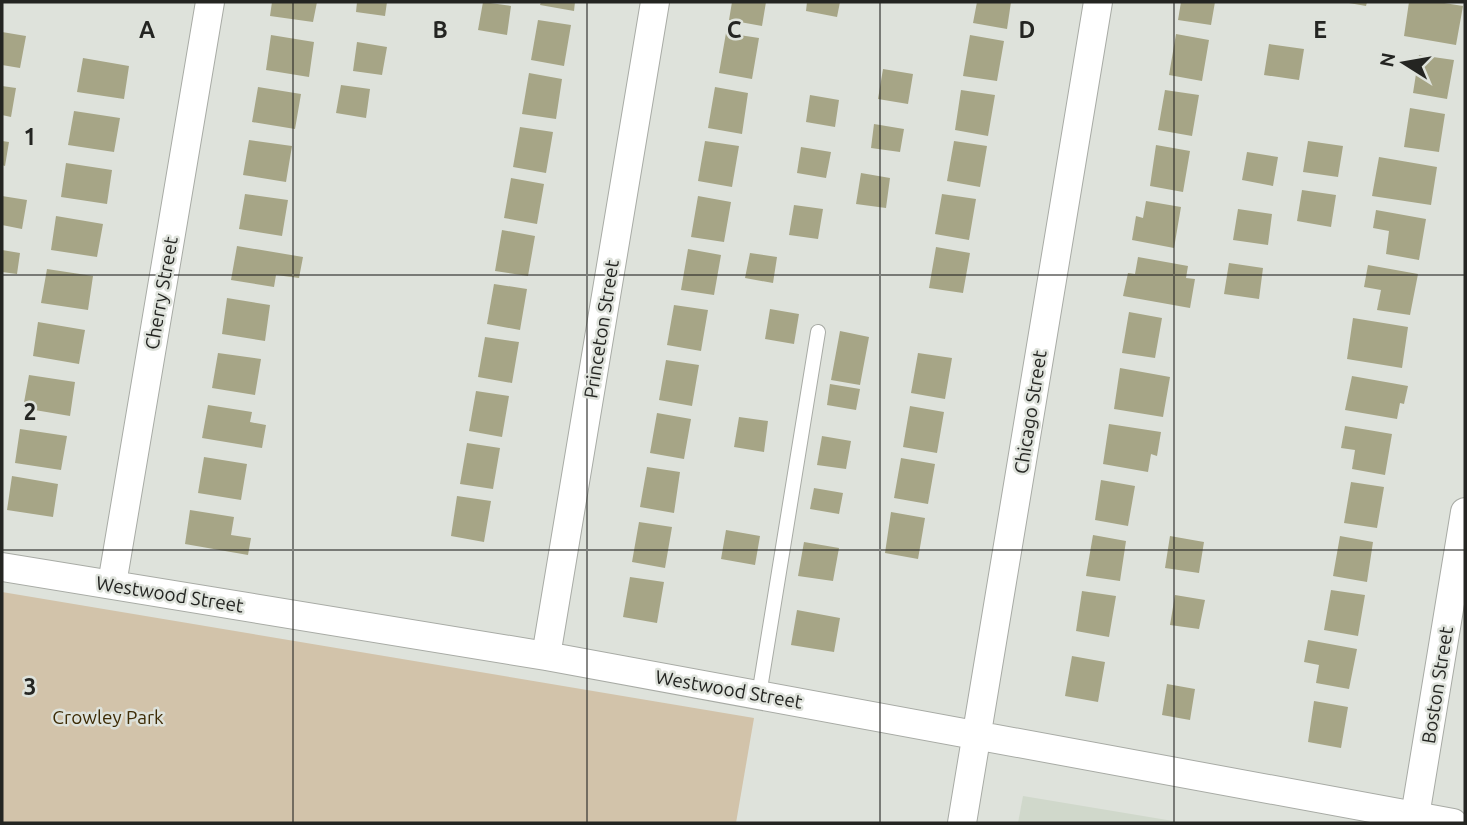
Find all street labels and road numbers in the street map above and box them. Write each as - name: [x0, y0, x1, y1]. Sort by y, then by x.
- street label: Cherry Street: [140, 234, 182, 351]
- street label: Princeton Street: [579, 258, 623, 400]
- street label: Chicago Street: [1009, 348, 1051, 476]
- street label: Westwood Street: [95, 571, 246, 617]
- street label: Boston Street: [1417, 624, 1457, 745]
- street label: Westwood Street: [654, 665, 805, 713]

